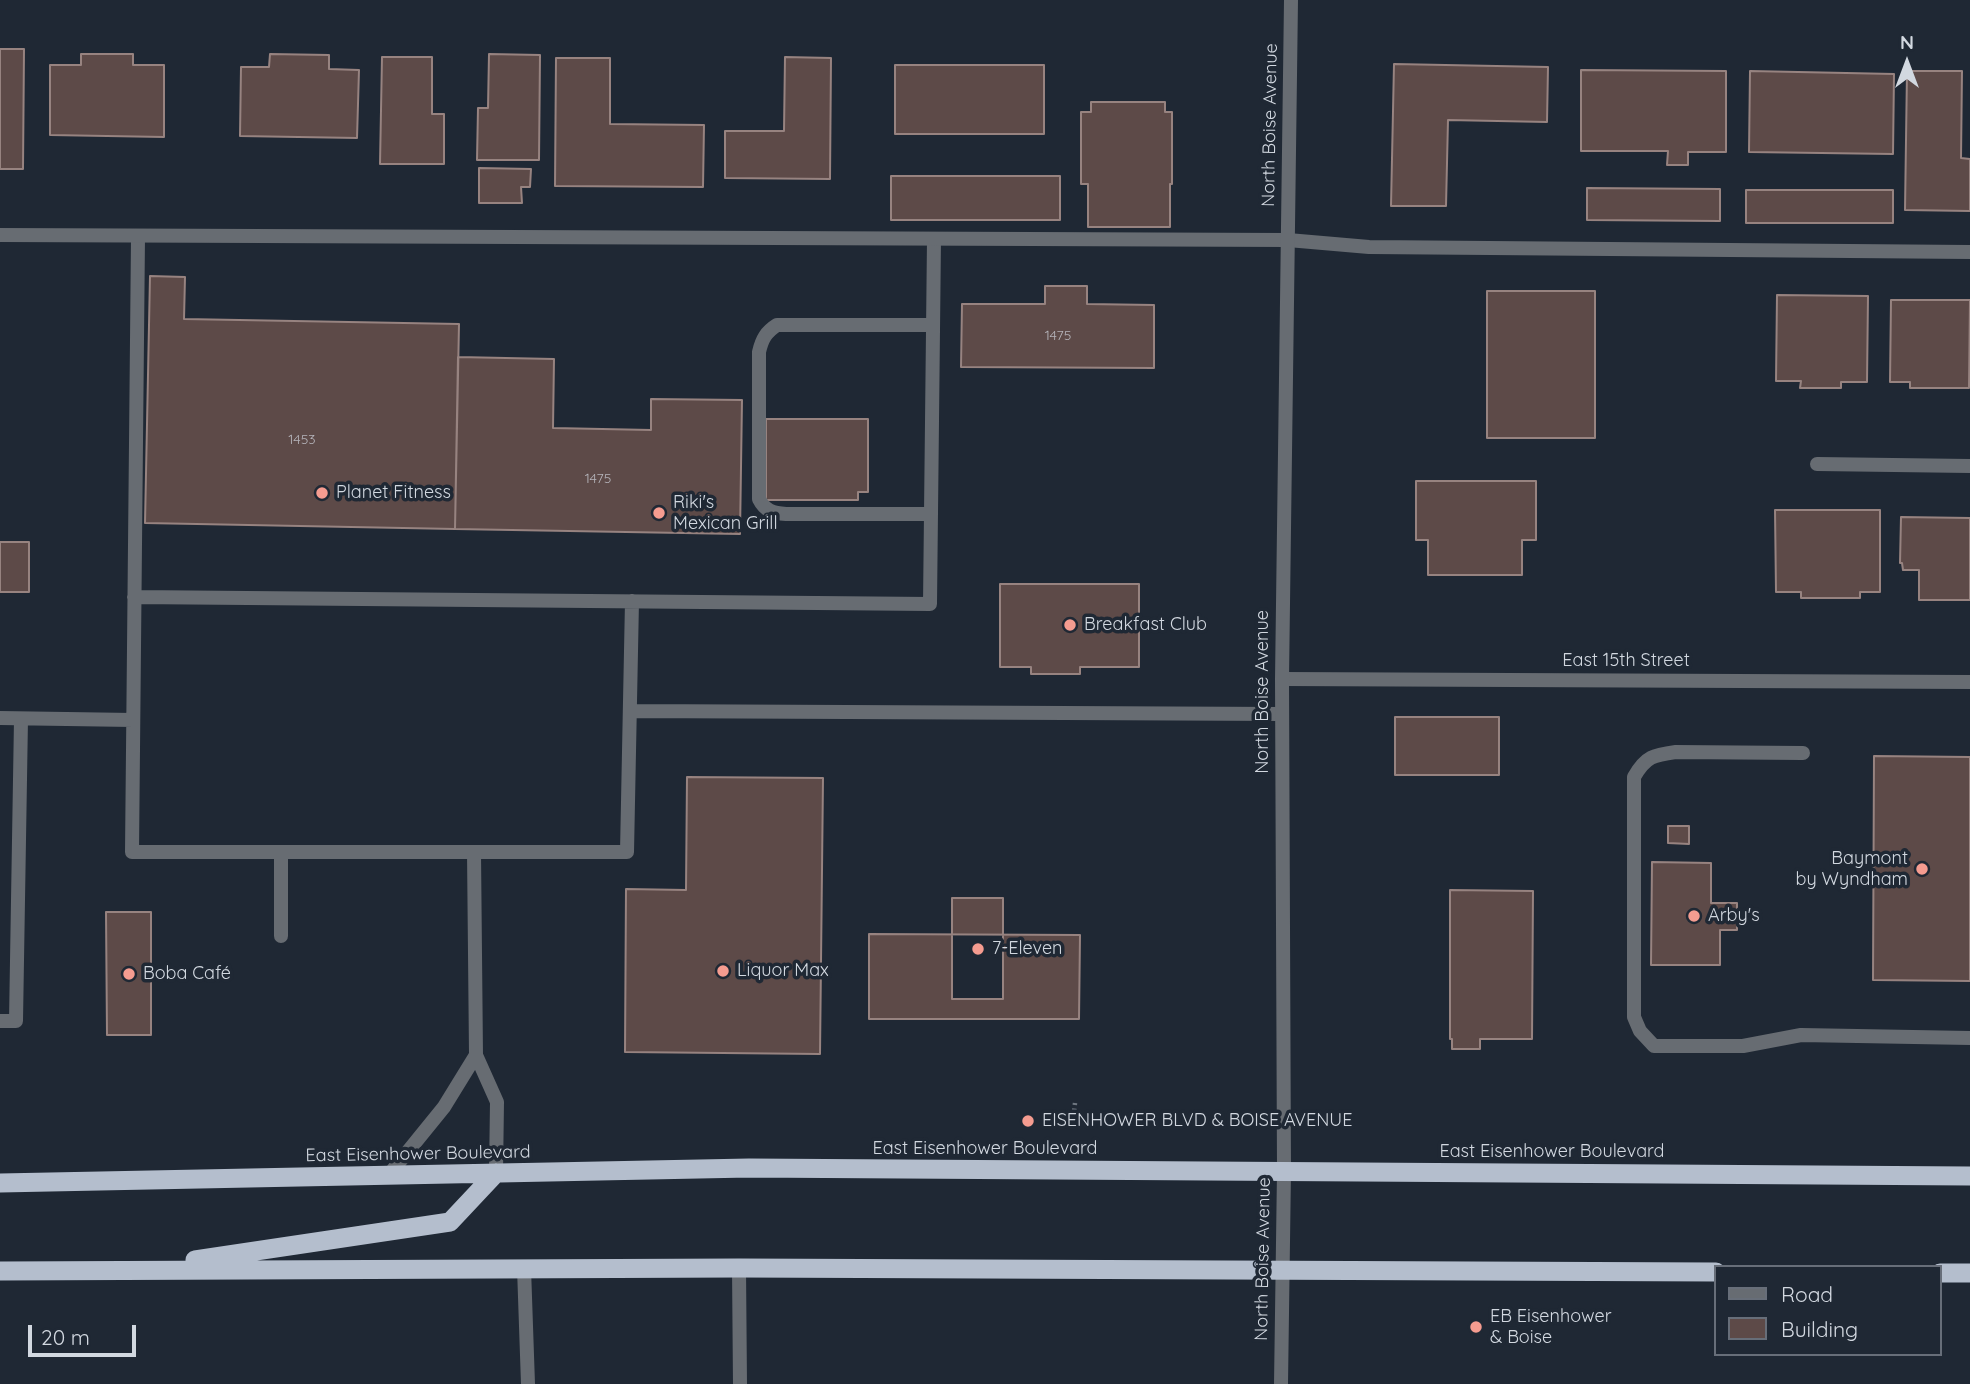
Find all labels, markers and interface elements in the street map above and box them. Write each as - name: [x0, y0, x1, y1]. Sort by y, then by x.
- north arrow: [1872, 28, 1942, 98]
- text: N: [1900, 30, 1914, 54]
- street label: North Boise Avenue: [1258, 43, 1282, 207]
- house number: 1475: [1045, 328, 1071, 344]
- house number: 1453: [288, 432, 316, 448]
- house number: 1475: [585, 471, 611, 487]
- place label: Planet Fitness: [336, 482, 451, 504]
- marker: Planet Fitness: [314, 485, 330, 501]
- place label: Riki's Mexican Grill: [673, 492, 778, 534]
- marker: Riki's Mexican Grill: [651, 505, 667, 521]
- street label: North Boise Avenue: [1252, 610, 1274, 774]
- place label: Breakfast Club: [1084, 614, 1207, 636]
- marker: Breakfast Club: [1062, 617, 1078, 633]
- street label: East 15th Street: [1562, 650, 1690, 672]
- place label: Baymont by Wyndham: [1795, 848, 1908, 890]
- marker: Baymont by Wyndham: [1914, 861, 1930, 877]
- place label: Arby's: [1708, 905, 1760, 927]
- marker: Arby's: [1686, 908, 1702, 924]
- place label: 7-Eleven: [992, 938, 1063, 960]
- marker: 7-Eleven: [970, 941, 986, 957]
- place label: Liquor Max: [737, 960, 829, 982]
- place label: Boba Café: [143, 963, 231, 985]
- marker: Liquor Max: [715, 963, 731, 979]
- marker: Boba Café: [121, 966, 137, 982]
- place label: EISENHOWER BLVD & BOISE AVENUE: [1042, 1110, 1352, 1132]
- marker: EISENHOWER BLVD & BOISE AVENUE: [1020, 1113, 1036, 1129]
- street label: East Eisenhower Boulevard: [872, 1138, 1098, 1160]
- street label: East Eisenhower Boulevard: [305, 1141, 531, 1167]
- street label: East Eisenhower Boulevard: [1439, 1141, 1665, 1163]
- street label: North Boise Avenue: [1251, 1177, 1275, 1341]
- legend: [1714, 1265, 1942, 1356]
- text: Road: [1781, 1281, 1833, 1307]
- place label: EB Eisenhower & Boise: [1490, 1306, 1612, 1348]
- scale bar: [32, 1310, 140, 1354]
- text: Building: [1781, 1316, 1858, 1342]
- marker: EB Eisenhower & Boise: [1468, 1319, 1484, 1335]
- text: 20 m: [41, 1324, 90, 1350]

